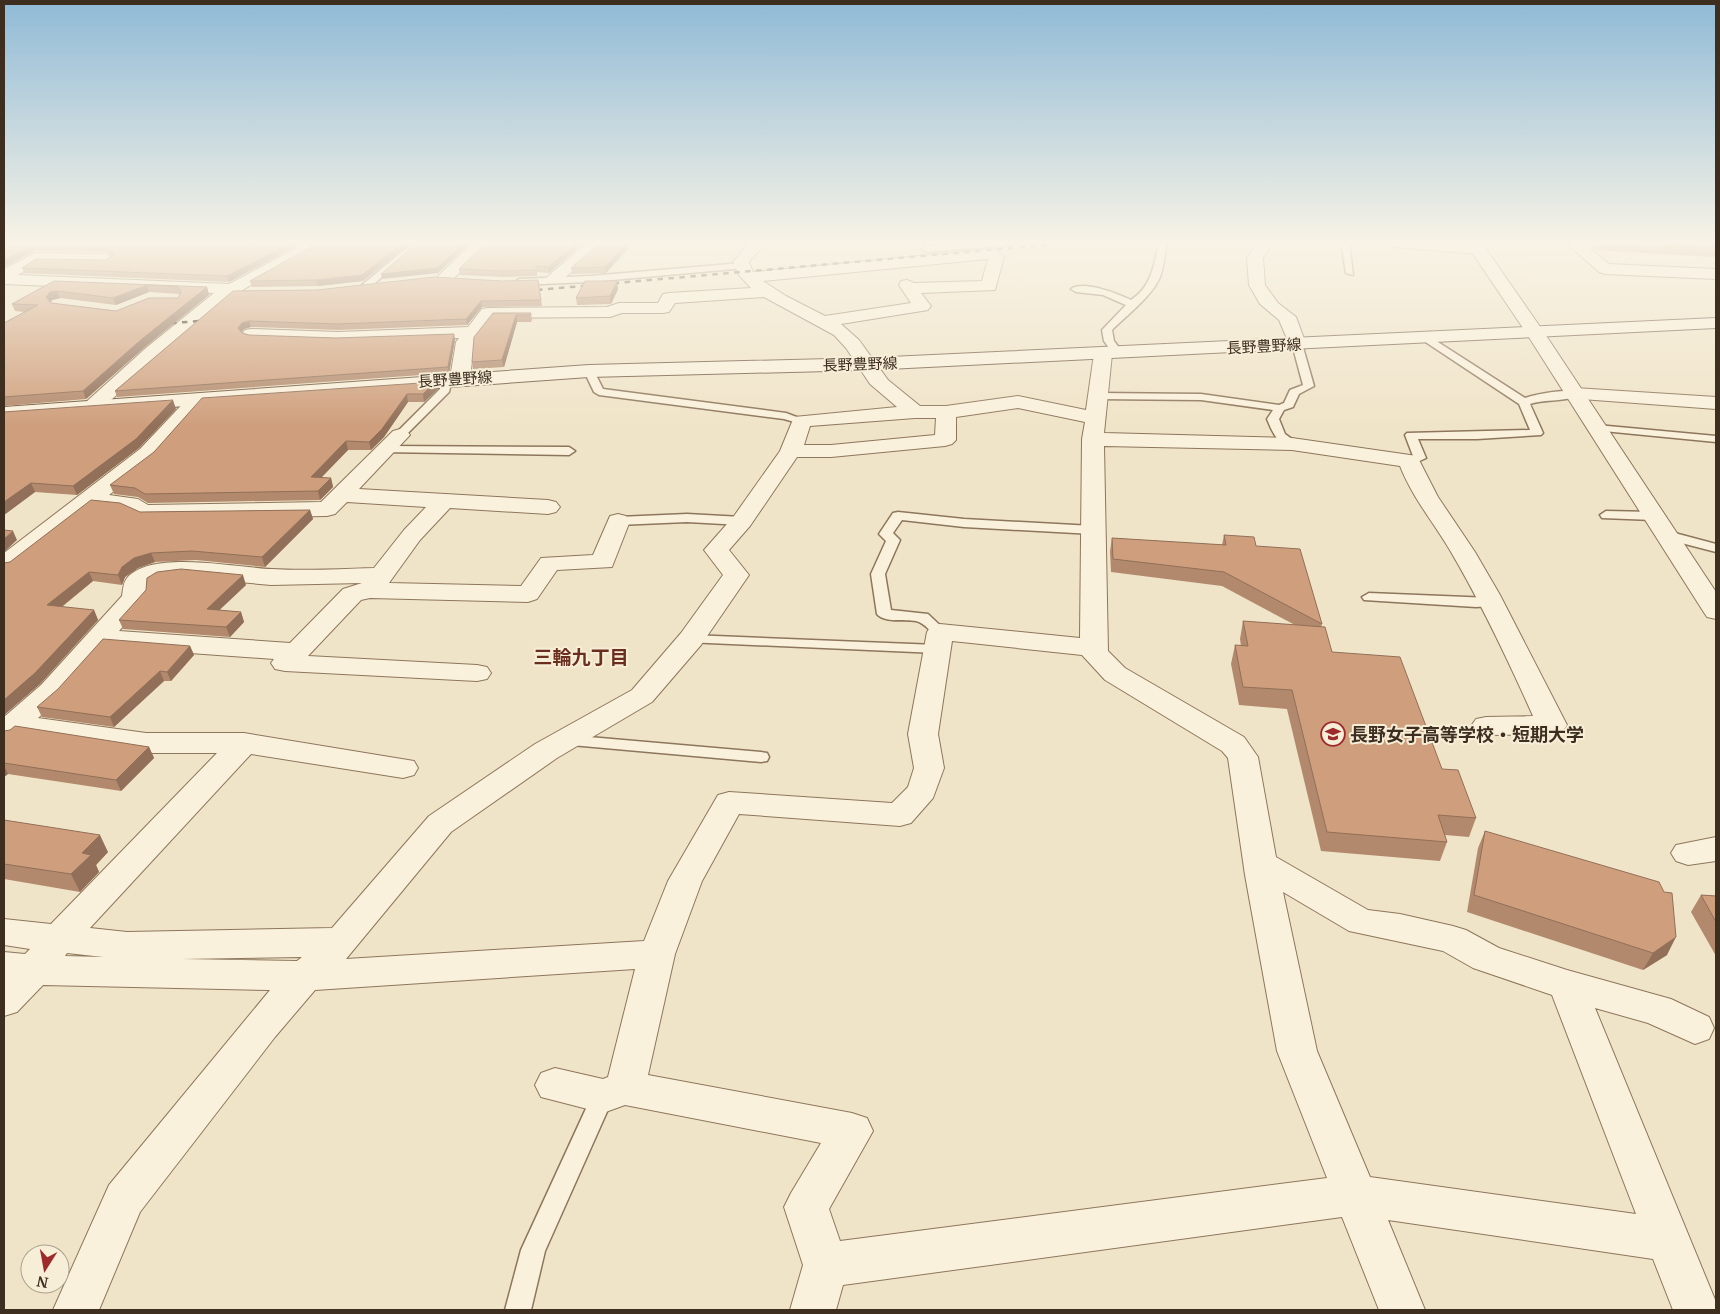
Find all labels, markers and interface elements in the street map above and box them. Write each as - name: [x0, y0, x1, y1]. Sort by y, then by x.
- street label: 長野豊野線: [1226, 335, 1302, 357]
- street label: 長野豊野線: [822, 353, 898, 375]
- street label: 長野豊野線: [417, 367, 493, 391]
- district label: 三輪九丁目: [533, 645, 629, 669]
- school or university icon: 長野女子高等学校・短期大学: [1320, 721, 1346, 747]
- place label: 長野女子高等学校・短期大学: [1350, 723, 1584, 746]
- north arrow: [20, 1244, 70, 1294]
- text: N: [35, 1272, 50, 1292]

